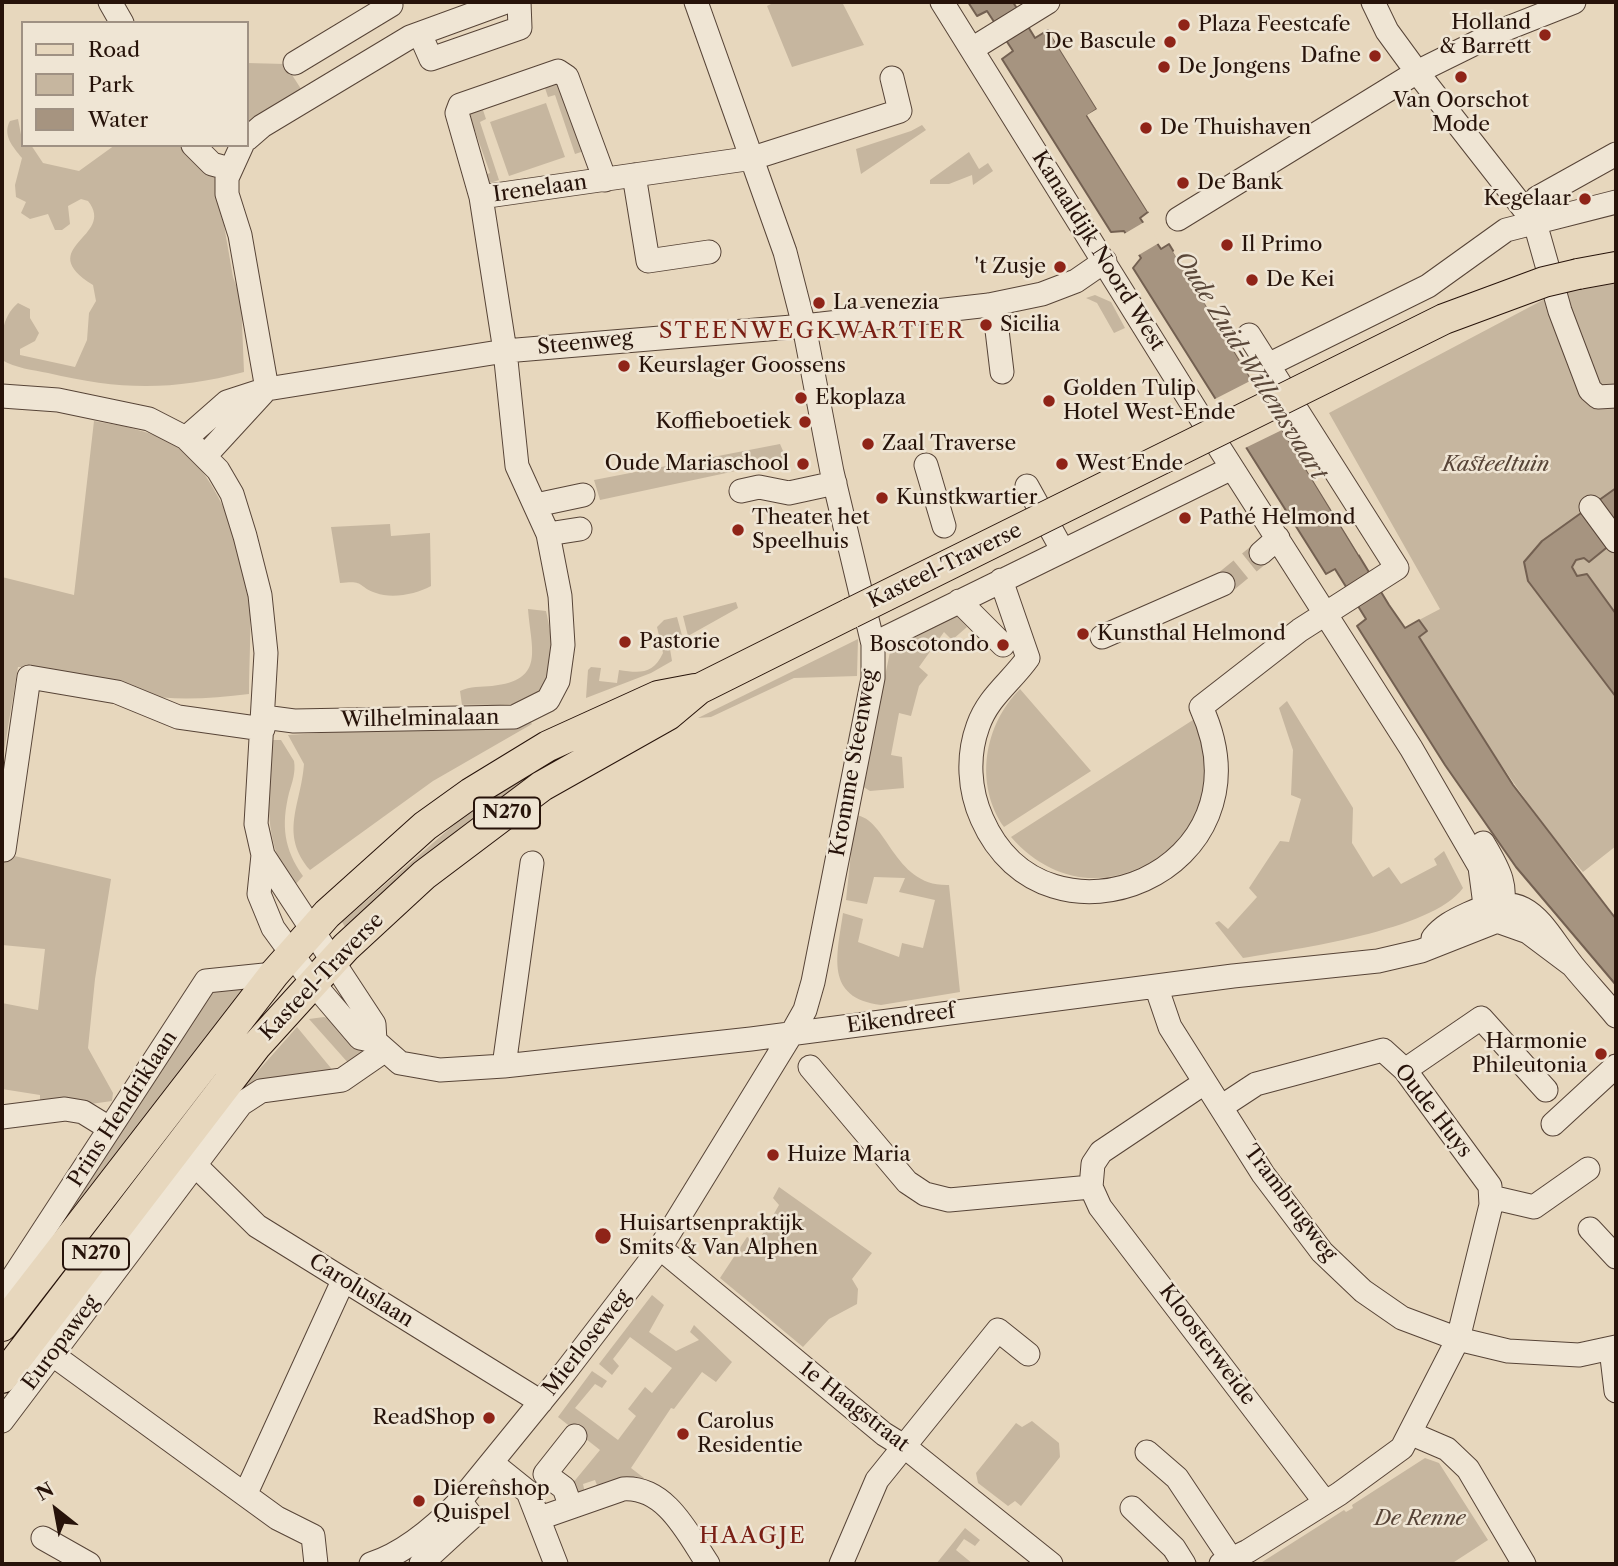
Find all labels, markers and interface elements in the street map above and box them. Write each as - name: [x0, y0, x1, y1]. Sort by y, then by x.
- place label: Holland & Barrett: [1439, 10, 1531, 60]
- place label: Plaza Feestcafe: [1198, 12, 1351, 38]
- marker: Plaza Feestcafe: [1176, 17, 1192, 33]
- legend: [21, 21, 248, 147]
- marker: Holland & Barrett: [1537, 27, 1553, 43]
- place label: De Bascule: [1045, 29, 1156, 55]
- marker: De Bascule: [1162, 34, 1178, 50]
- text: Road: [88, 37, 140, 62]
- place label: Dafne: [1301, 43, 1361, 69]
- marker: Dafne: [1367, 48, 1383, 64]
- place label: De Jongens: [1178, 54, 1291, 80]
- marker: De Jongens: [1156, 59, 1172, 75]
- marker: Van Oorschot Mode: [1453, 69, 1469, 85]
- text: Park: [88, 72, 134, 97]
- place label: Van Oorschot Mode: [1393, 88, 1529, 138]
- text: Water: [88, 107, 148, 132]
- place label: De Thuishaven: [1160, 115, 1311, 141]
- marker: De Thuishaven: [1138, 120, 1154, 136]
- street label: Kanaaldijk Noord West: [1026, 146, 1170, 356]
- street label: Irenelaan: [491, 170, 589, 208]
- place label: De Bank: [1197, 170, 1282, 196]
- marker: De Bank: [1175, 175, 1191, 191]
- place label: Kegelaar: [1483, 186, 1571, 212]
- marker: Kegelaar: [1577, 191, 1593, 207]
- place label: Il Primo: [1241, 232, 1322, 258]
- marker: Il Primo: [1219, 237, 1235, 253]
- water label: Oude Zuid-Willemsvaart: [1168, 246, 1332, 486]
- place label: 't Zusje: [975, 254, 1046, 280]
- marker: 't Zusje: [1052, 259, 1068, 275]
- place label: De Kei: [1266, 267, 1334, 293]
- marker: De Kei: [1244, 272, 1260, 288]
- place label: La venezia: [833, 290, 939, 316]
- marker: La venezia: [811, 295, 827, 311]
- place label: Sicilia: [1000, 312, 1060, 338]
- district label: STEENWEGKWARTIER: [661, 317, 963, 345]
- marker: Sicilia: [978, 317, 994, 333]
- street label: Steenweg: [536, 325, 634, 361]
- place label: Keurslager Goossens: [638, 353, 846, 379]
- marker: Keurslager Goossens: [616, 358, 632, 374]
- place label: Golden Tulip Hotel West-Ende: [1063, 376, 1235, 426]
- place label: Ekoplaza: [815, 385, 906, 411]
- marker: Ekoplaza: [793, 390, 809, 406]
- marker: Golden Tulip Hotel West-Ende: [1041, 393, 1057, 409]
- place label: Koffieboetiek: [656, 409, 791, 435]
- marker: Koffieboetiek: [797, 414, 813, 430]
- place label: Zaal Traverse: [882, 431, 1016, 457]
- marker: Zaal Traverse: [860, 436, 876, 452]
- place label: Oude Mariaschool: [605, 451, 789, 477]
- place label: West Ende: [1076, 451, 1183, 477]
- park label: Kasteeltuin: [1443, 452, 1549, 478]
- marker: Oude Mariaschool: [795, 456, 811, 472]
- marker: West Ende: [1054, 456, 1070, 472]
- place label: Kunstkwartier: [896, 485, 1038, 511]
- marker: Kunstkwartier: [874, 490, 890, 506]
- place label: Theater het Speelhuis: [752, 505, 870, 555]
- place label: Pathé Helmond: [1199, 505, 1355, 531]
- marker: Pathé Helmond: [1177, 510, 1193, 526]
- street label: Kasteel-Traverse: [864, 518, 1026, 614]
- marker: Theater het Speelhuis: [730, 522, 746, 538]
- place label: Kunsthal Helmond: [1097, 621, 1286, 647]
- marker: Kunsthal Helmond: [1075, 626, 1091, 642]
- place label: Pastorie: [639, 629, 720, 655]
- place label: Boscotondo: [869, 632, 989, 658]
- marker: Pastorie: [617, 634, 633, 650]
- marker: Boscotondo: [995, 637, 1011, 653]
- street label: Kromme Steenweg: [825, 667, 883, 859]
- street label: Wilhelminalaan: [341, 705, 499, 733]
- road number: N270: [474, 798, 540, 828]
- street label: Kasteel-Traverse: [255, 908, 389, 1046]
- street label: Eikendreef: [845, 999, 957, 1039]
- street label: Prins Hendriklaan: [63, 1026, 183, 1192]
- place label: Harmonie Phileutonia: [1472, 1029, 1587, 1079]
- marker: Harmonie Phileutonia: [1593, 1046, 1609, 1062]
- street label: Oude Huys: [1389, 1059, 1477, 1163]
- street label: Trambrugweg: [1238, 1140, 1342, 1266]
- place label: Huize Maria: [787, 1142, 911, 1168]
- marker: Huize Maria: [765, 1147, 781, 1163]
- place label: Huisartsenpraktijk Smits & Van Alphen: [619, 1211, 818, 1261]
- marker: Huisartsenpraktijk Smits & Van Alphen: [593, 1226, 613, 1246]
- road number: N270: [63, 1238, 129, 1270]
- street label: Caroluslaan: [304, 1249, 418, 1333]
- street label: Kloosterweide: [1153, 1280, 1261, 1410]
- street label: Mierloseweg: [538, 1285, 636, 1401]
- street label: Europaweg: [17, 1291, 105, 1395]
- street label: 1e Haagstraat: [794, 1356, 914, 1458]
- place label: ReadShop: [373, 1405, 475, 1431]
- place label: Carolus Residentie: [697, 1409, 803, 1459]
- marker: ReadShop: [481, 1410, 497, 1426]
- marker: Carolus Residentie: [675, 1426, 691, 1442]
- north arrow: [21, 1475, 91, 1545]
- place label: Dierenshop Quispel: [433, 1476, 550, 1526]
- text: N: [32, 1477, 58, 1506]
- marker: Dierenshop Quispel: [411, 1493, 427, 1509]
- park label: De Renne: [1374, 1506, 1466, 1532]
- district label: HAAGJE: [700, 1522, 806, 1550]

